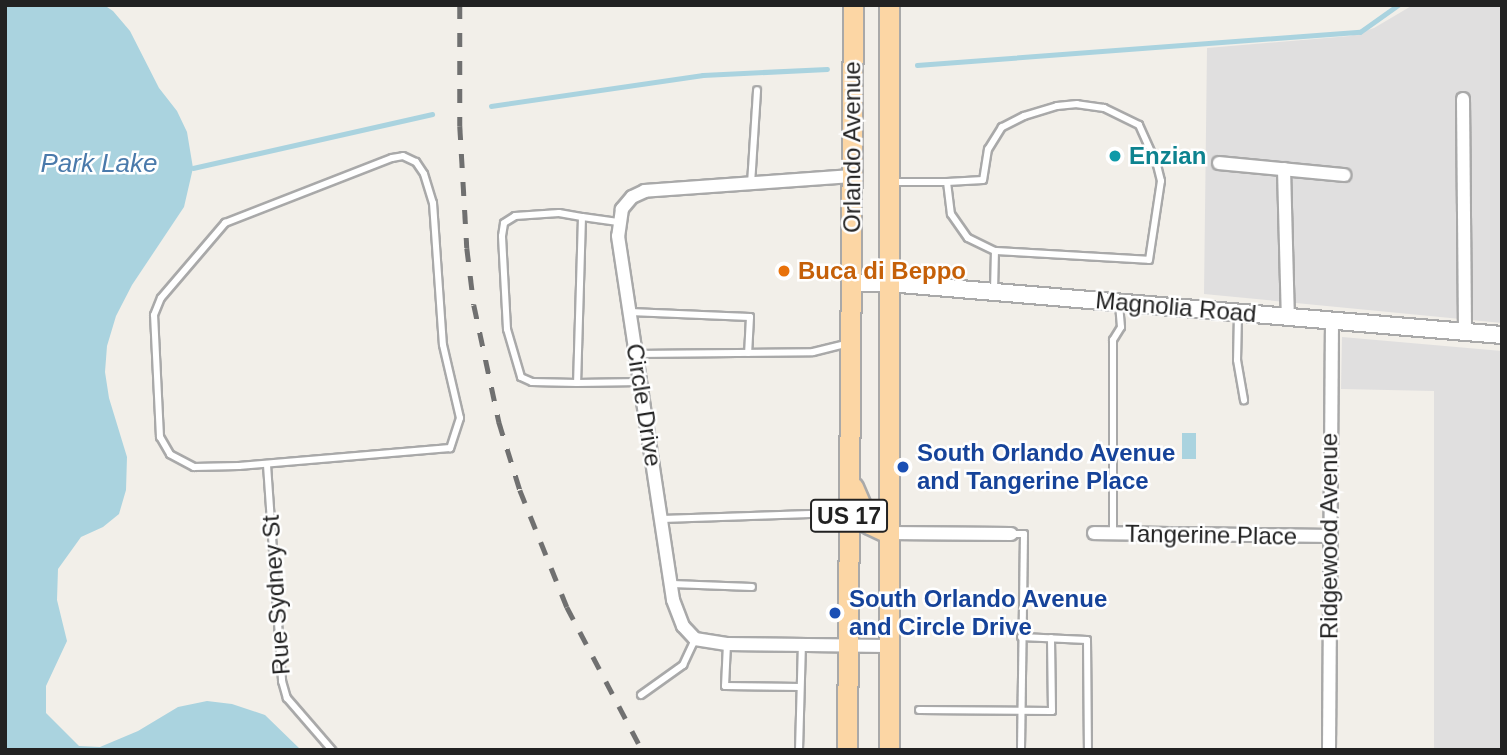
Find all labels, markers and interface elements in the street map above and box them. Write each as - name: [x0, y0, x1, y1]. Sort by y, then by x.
- street label: Orlando Avenue: [838, 60, 866, 234]
- place label: Enzian: [1129, 142, 1206, 170]
- water label: Park Lake: [40, 148, 158, 180]
- marker: Enzian: [1107, 148, 1123, 164]
- place label: Buca di Beppo: [798, 257, 966, 285]
- marker: Buca di Beppo: [776, 263, 792, 279]
- street label: Magnolia Road: [1094, 286, 1258, 328]
- street label: Circle Drive: [620, 342, 668, 468]
- street label: Ridgewood Avenue: [1315, 432, 1343, 640]
- place label: South Orlando Avenue and Tangerine Place: [917, 439, 1176, 495]
- marker: South Orlando Avenue and Tangerine Place: [895, 459, 911, 475]
- road number: US 17: [809, 496, 889, 536]
- street label: Rue Sydney St: [256, 514, 296, 676]
- street label: Tangerine Place: [1125, 519, 1297, 551]
- place label: South Orlando Avenue and Circle Drive: [849, 585, 1108, 641]
- marker: South Orlando Avenue and Circle Drive: [827, 605, 843, 621]

